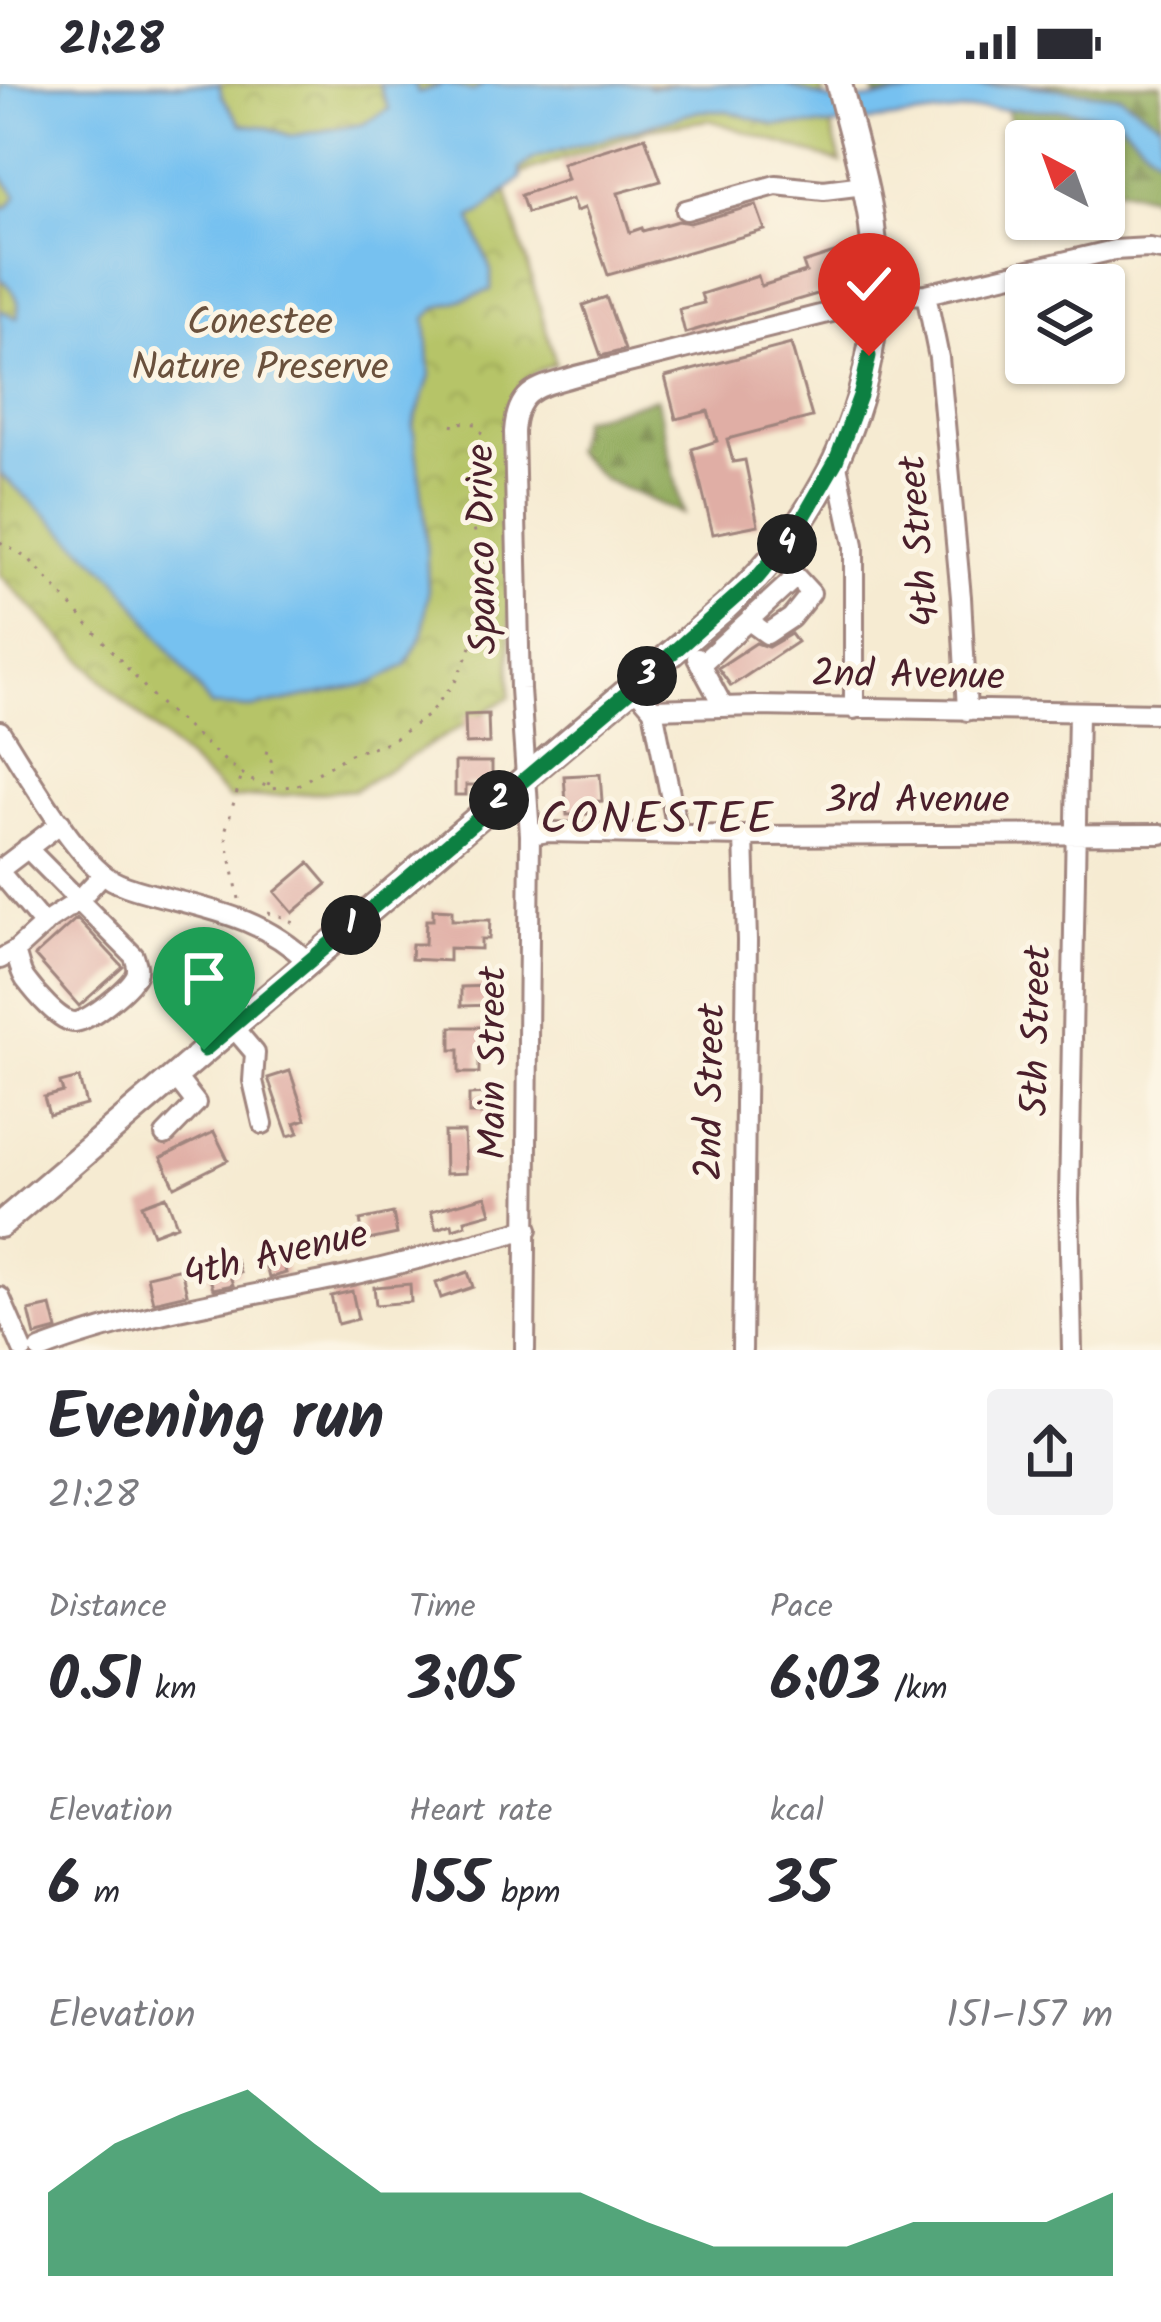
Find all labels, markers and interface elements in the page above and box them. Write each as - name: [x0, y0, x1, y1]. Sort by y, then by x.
- text: 21:28: [60, 6, 164, 78]
- north arrow: [1005, 120, 1125, 240]
- map controls: [1005, 120, 1125, 384]
- pin: [818, 233, 920, 356]
- icon: check: [836, 251, 902, 317]
- button: layers: [1005, 264, 1125, 384]
- park label: Conestee Nature Preserve: [131, 293, 389, 400]
- street label: Spanco Drive: [451, 443, 517, 655]
- street label: 4th Street: [883, 452, 959, 629]
- pin: 4: [757, 514, 817, 574]
- text: 4: [778, 517, 796, 570]
- street label: 2nd Avenue: [811, 644, 1005, 710]
- pin: 3: [617, 646, 677, 706]
- text: 3: [638, 649, 656, 702]
- pin: 2: [469, 770, 529, 830]
- street label: 3rd Avenue: [824, 771, 1010, 833]
- text: 2: [489, 773, 509, 826]
- district label: CONESTEE: [540, 785, 776, 857]
- pin: 1: [321, 895, 381, 955]
- text: 1: [346, 898, 356, 951]
- pin: [153, 927, 255, 1050]
- street label: 5th Street: [1006, 944, 1071, 1117]
- icon: arrive: [171, 945, 237, 1011]
- street label: Main Street: [464, 965, 526, 1160]
- street label: 2nd Street: [679, 1002, 745, 1181]
- street label: 4th Avenue: [177, 1205, 375, 1307]
- text: Evening run: [48, 1368, 384, 1473]
- button: share: [987, 1389, 1113, 1515]
- text: 21:28: [48, 1466, 139, 1528]
- text: Distance: [48, 1582, 167, 1635]
- text: Time: [409, 1582, 476, 1635]
- text: Pace: [770, 1582, 833, 1635]
- text: 0.51: [48, 1635, 141, 1731]
- text: 3:05: [409, 1635, 518, 1731]
- text: 6:03: [770, 1635, 881, 1731]
- text: km: [141, 1664, 196, 1717]
- text: /km: [881, 1664, 948, 1717]
- text: Elevation: [48, 1786, 173, 1839]
- text: Heart rate: [409, 1786, 552, 1839]
- text: kcal: [770, 1786, 824, 1839]
- text: 6: [48, 1839, 81, 1935]
- text: 155: [409, 1839, 488, 1935]
- text: 35: [770, 1839, 833, 1935]
- text: m: [81, 1868, 120, 1921]
- text: bpm: [488, 1868, 560, 1921]
- text: Elevation: [48, 1986, 196, 2048]
- text: 151–157 m: [946, 1986, 1113, 2048]

